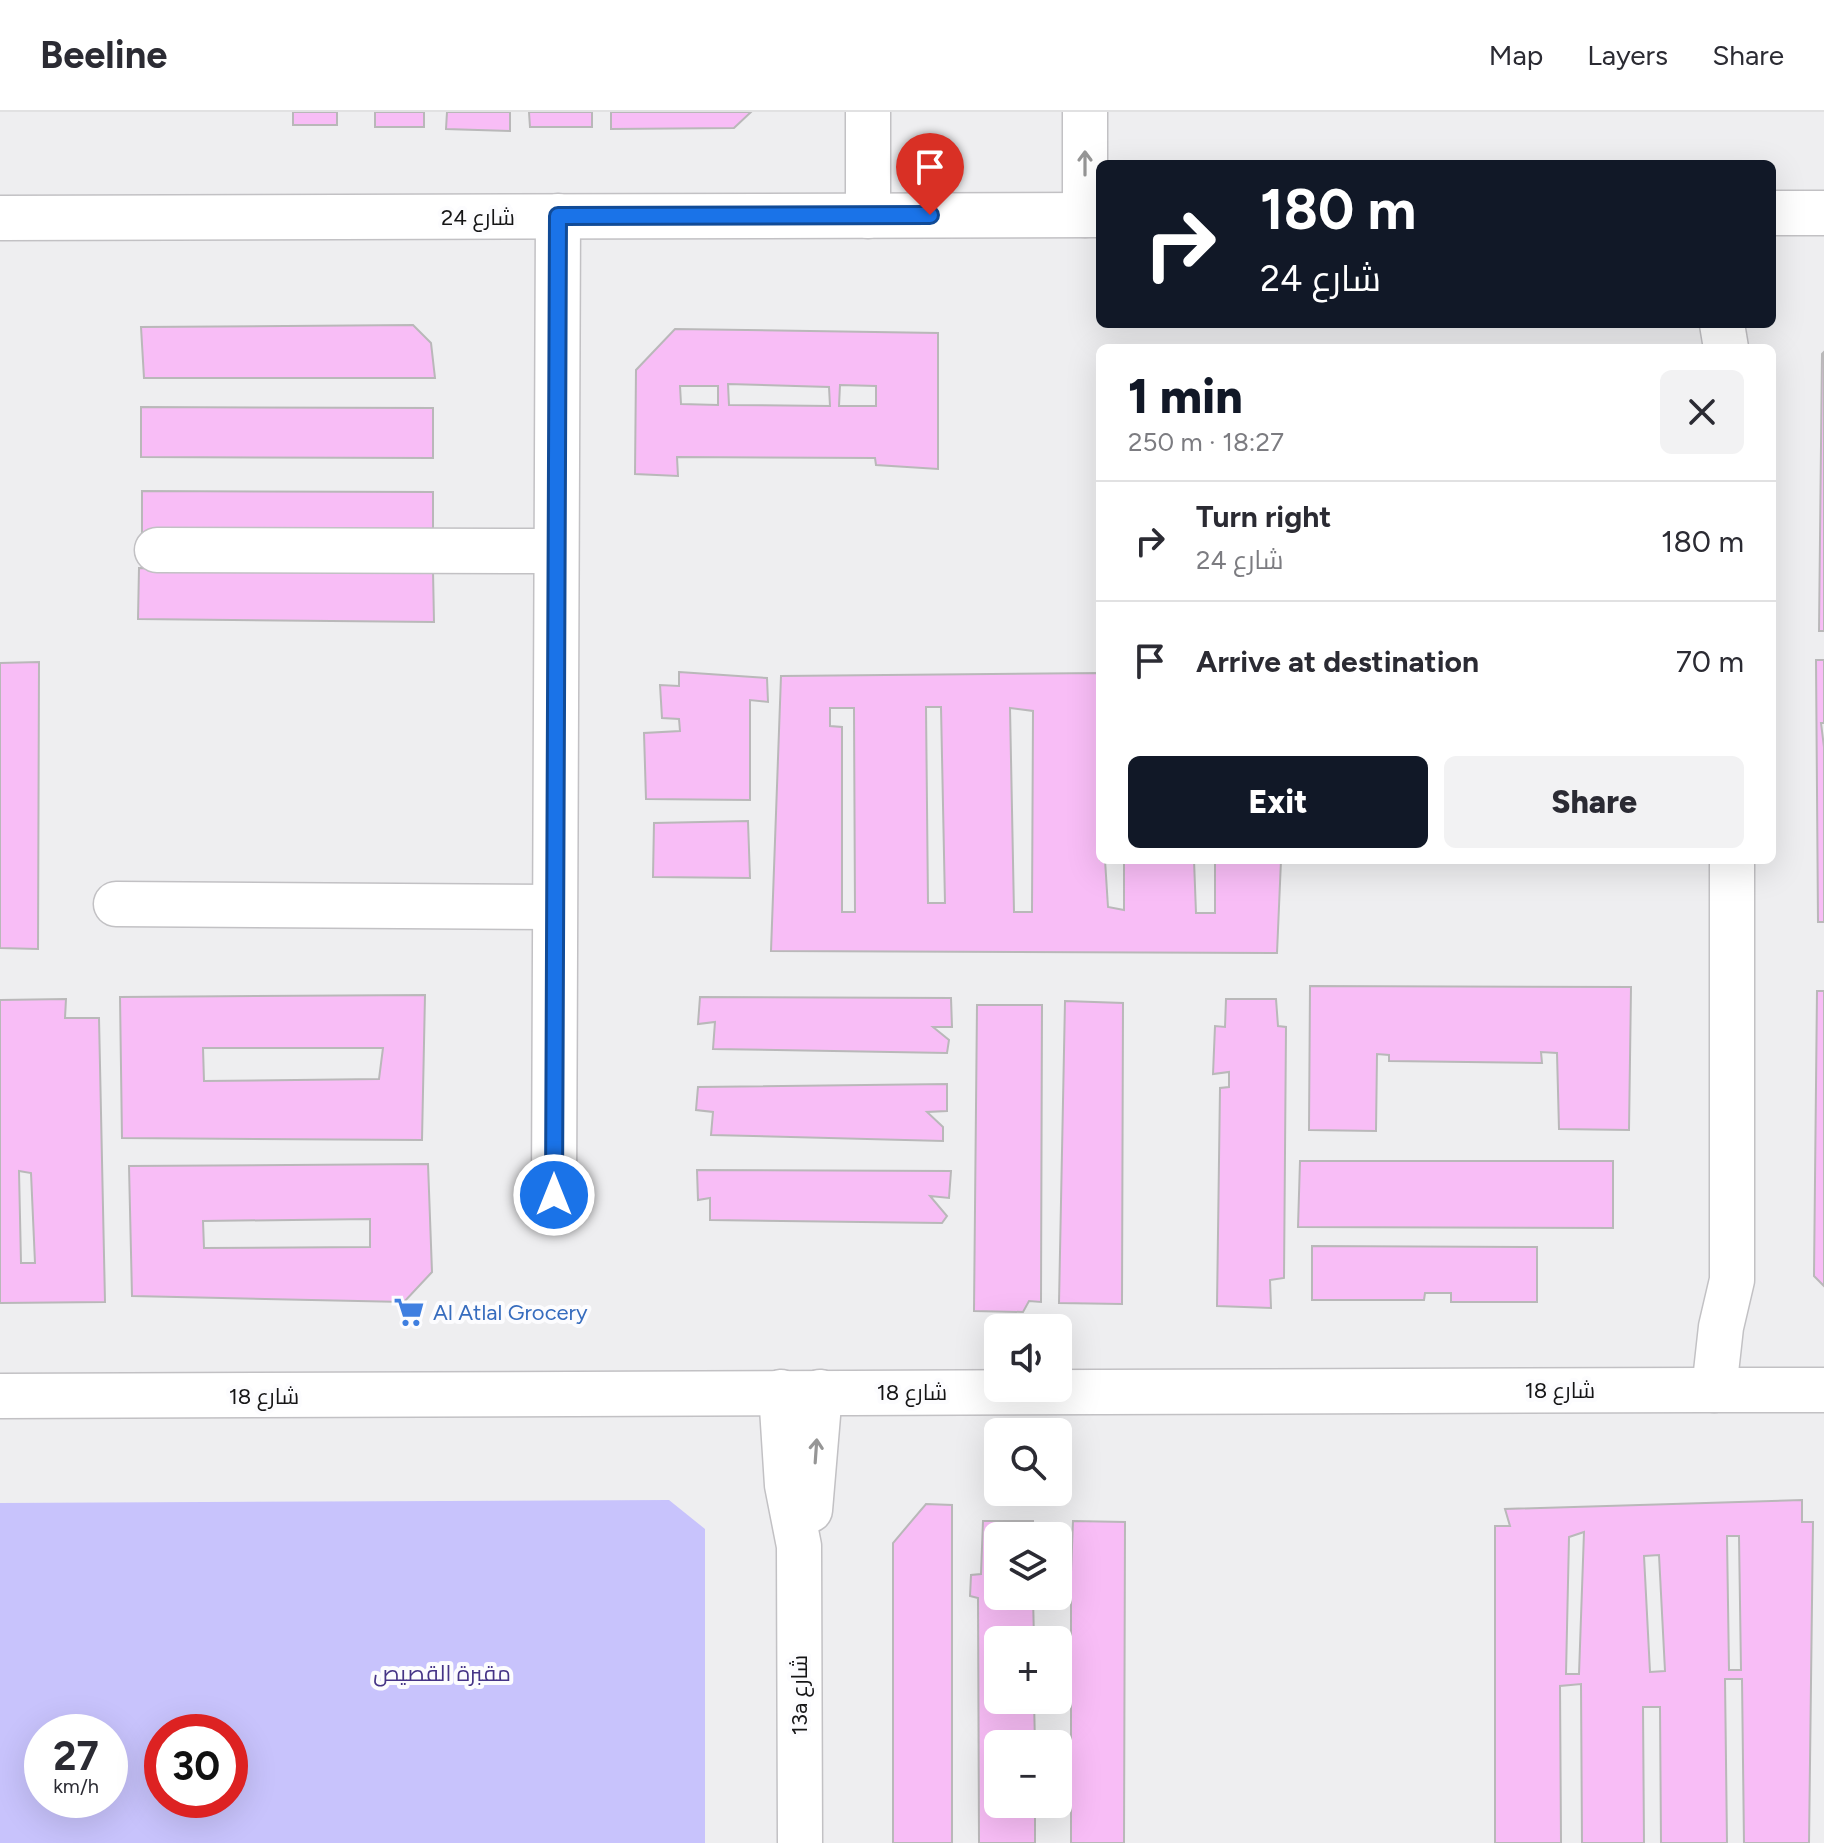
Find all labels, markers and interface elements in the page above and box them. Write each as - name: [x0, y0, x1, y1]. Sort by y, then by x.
- text: Beeline: [40, 32, 167, 78]
- text: Map: [1489, 38, 1543, 72]
- text: Layers: [1587, 38, 1668, 72]
- text: Share: [1712, 38, 1784, 72]
- pin: [896, 133, 964, 215]
- icon: arrive: [908, 145, 952, 189]
- one-way arrow: [1077, 150, 1093, 177]
- text: 180 m: [1260, 176, 1416, 243]
- icon: right: [1128, 192, 1232, 296]
- street label: شارع 24: [441, 204, 515, 232]
- text: شارع 24: [1260, 257, 1381, 300]
- text: 1 min: [1128, 367, 1243, 425]
- button: close: [1660, 370, 1744, 454]
- text: 250 m · 18:27: [1128, 426, 1284, 458]
- text: Turn right: [1196, 498, 1331, 535]
- icon: right: [1128, 519, 1172, 563]
- text: 180 m: [1661, 523, 1744, 560]
- text: شارع 24: [1196, 544, 1283, 576]
- icon: arrive: [1128, 639, 1172, 683]
- text: Arrive at destination: [1196, 643, 1479, 680]
- text: 70 m: [1676, 643, 1744, 680]
- button: Exit: [1128, 756, 1428, 848]
- button: Share: [1444, 756, 1744, 848]
- position arrow: [512, 1153, 596, 1237]
- supermarket icon: Al Atlal Grocery: [392, 1295, 426, 1329]
- place label: Al Atlal Grocery: [433, 1299, 588, 1326]
- map controls: [984, 1314, 1072, 1818]
- button: sound: [984, 1314, 1072, 1402]
- street label: شارع 18: [1525, 1377, 1595, 1405]
- street label: شارع 18: [877, 1379, 947, 1407]
- street label: شارع 18: [229, 1383, 299, 1411]
- button: search: [984, 1418, 1072, 1506]
- one-way arrow: [809, 1438, 824, 1465]
- button: layers: [984, 1522, 1072, 1610]
- button: +: [984, 1626, 1072, 1714]
- street label: 13a شارع: [786, 1655, 814, 1735]
- park label: مقبرة القصيص: [373, 1660, 511, 1687]
- speed limit sign: 30: [144, 1714, 248, 1818]
- button: −: [984, 1730, 1072, 1818]
- text: 27: [53, 1732, 99, 1780]
- text: km/h: [53, 1774, 99, 1798]

